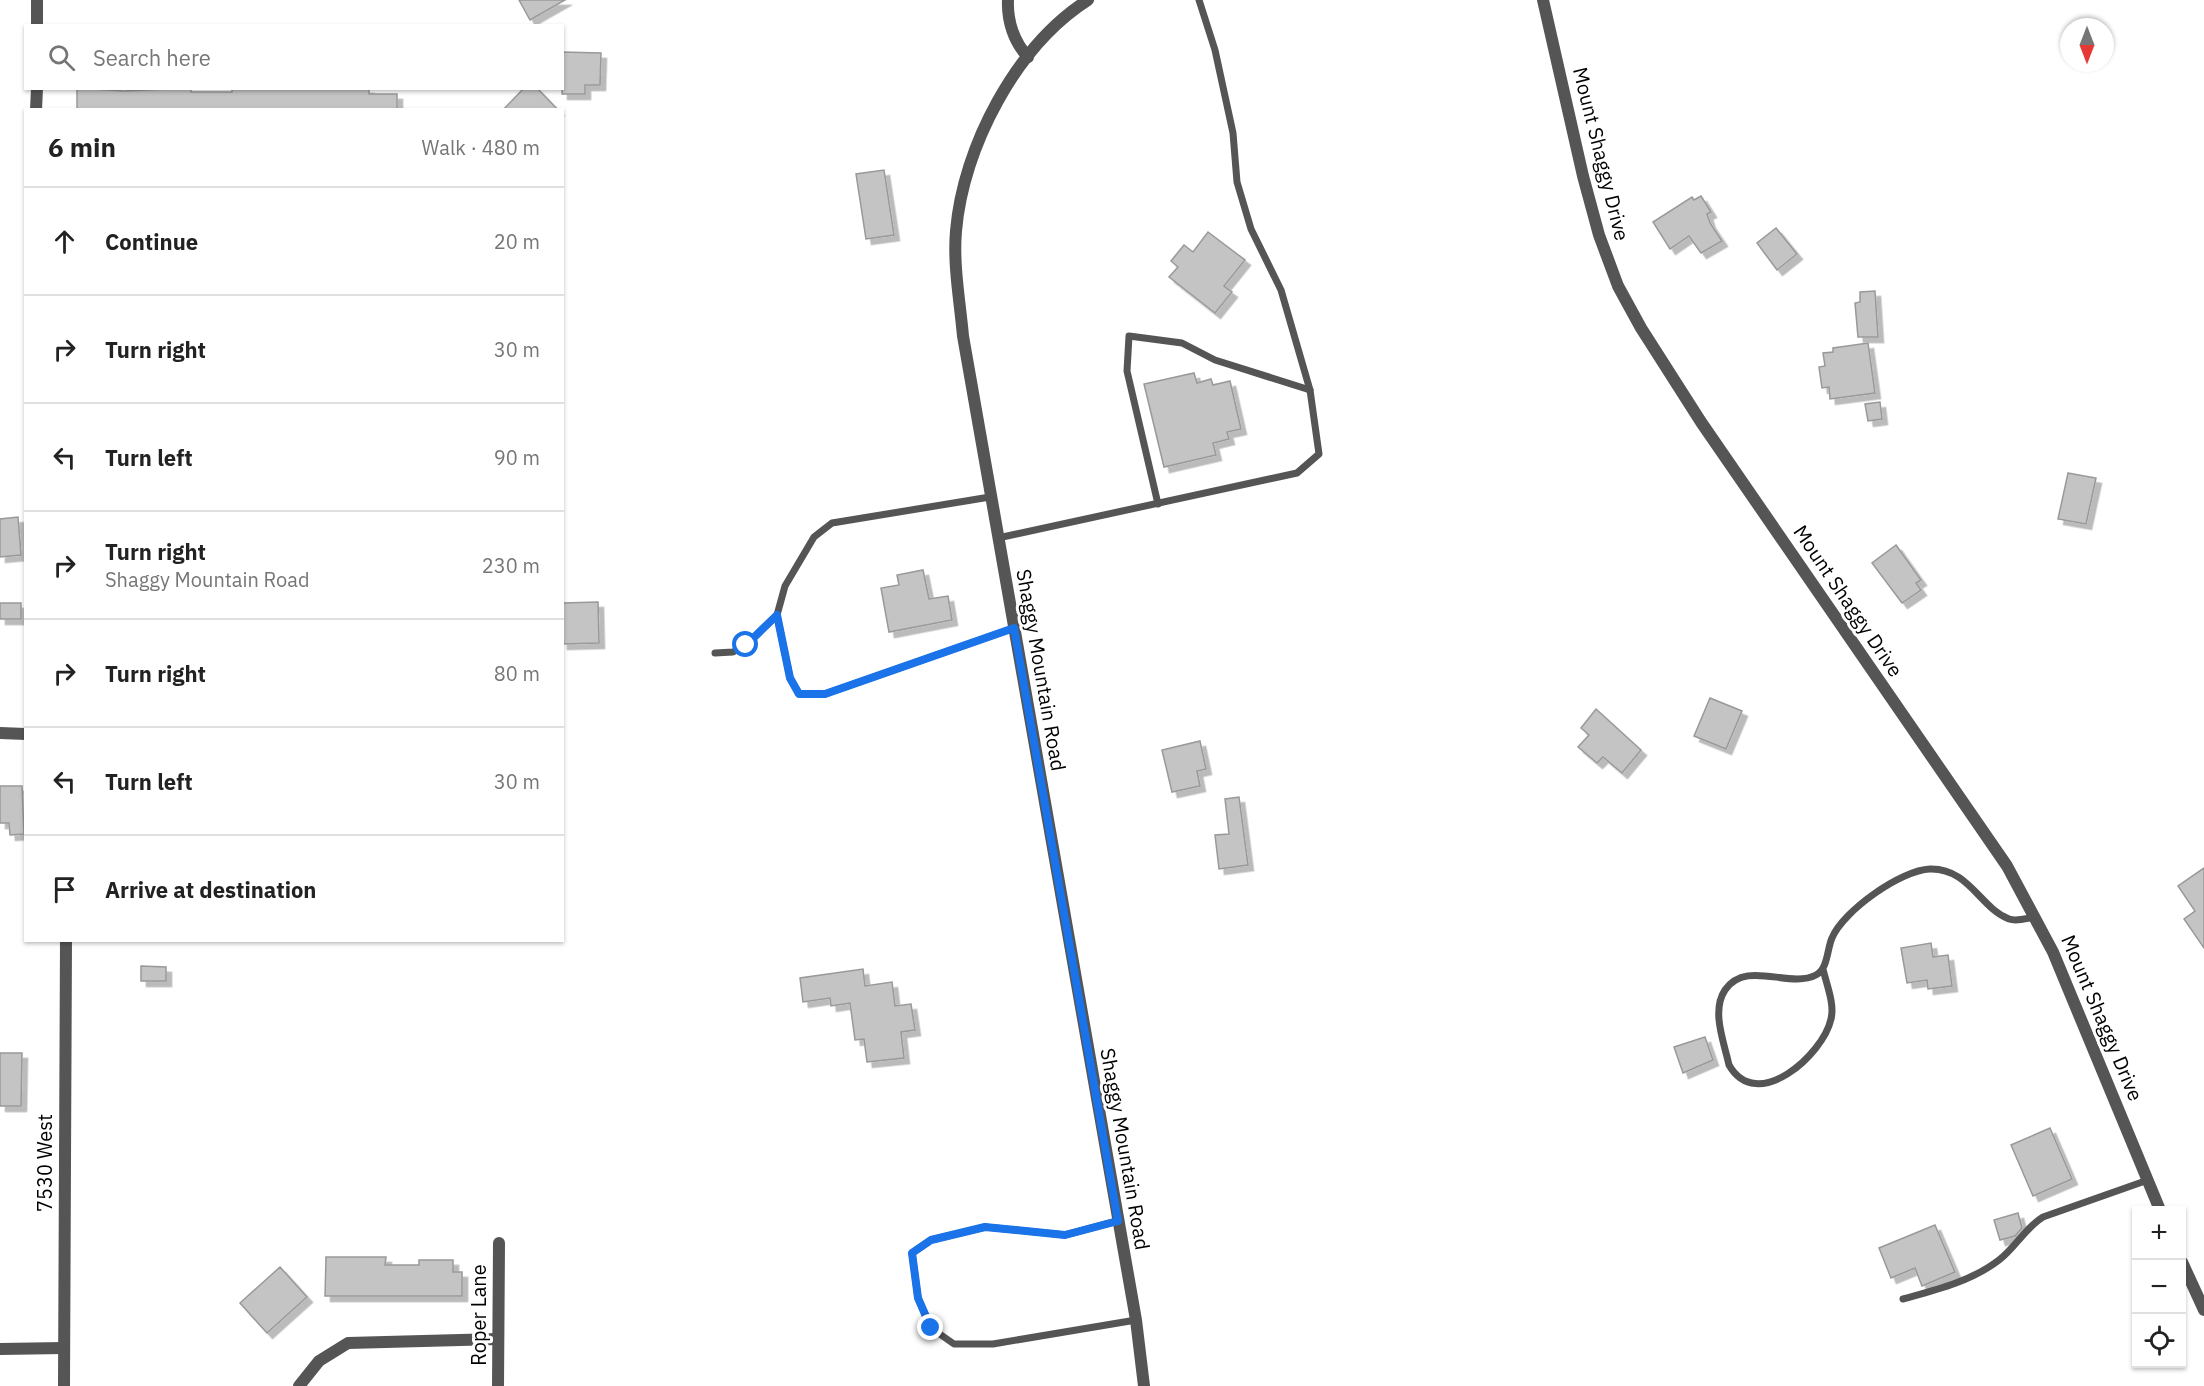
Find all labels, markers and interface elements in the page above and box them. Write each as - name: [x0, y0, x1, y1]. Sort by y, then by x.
- north arrow: [2060, 18, 2114, 72]
- search box: [24, 24, 564, 90]
- icon: search: [45, 41, 78, 74]
- text: Search here: [93, 43, 211, 72]
- street label: Mount Shaggy Drive: [1567, 64, 1636, 243]
- text: 6 min: [48, 130, 116, 164]
- text: Walk · 480 m: [422, 134, 540, 161]
- icon: ahead: [48, 225, 81, 258]
- text: Continue: [105, 227, 198, 256]
- text: 20 m: [494, 228, 540, 255]
- icon: right: [48, 333, 81, 366]
- text: Turn right: [105, 335, 206, 364]
- text: 30 m: [494, 336, 540, 363]
- icon: left: [48, 441, 81, 474]
- text: Turn left: [105, 443, 193, 472]
- text: 90 m: [494, 444, 540, 471]
- street label: Mount Shaggy Drive: [1787, 519, 1909, 682]
- text: Turn right: [105, 537, 206, 566]
- icon: right: [48, 549, 81, 582]
- text: 230 m: [482, 552, 540, 579]
- text: Shaggy Mountain Road: [105, 566, 310, 593]
- street label: Shaggy Mountain Road: [1010, 567, 1073, 773]
- route start: [732, 631, 758, 657]
- icon: right: [48, 657, 81, 690]
- text: Turn right: [105, 659, 206, 688]
- text: 80 m: [494, 660, 540, 687]
- icon: left: [48, 765, 81, 798]
- text: Turn left: [105, 767, 193, 796]
- text: 30 m: [494, 768, 540, 795]
- icon: arrive: [48, 873, 81, 906]
- text: Arrive at destination: [105, 875, 316, 904]
- street label: Mount Shaggy Drive: [2055, 931, 2150, 1105]
- street label: Shaggy Mountain Road: [1094, 1046, 1157, 1252]
- street label: 7530 West: [31, 1114, 58, 1212]
- map controls: [2132, 1206, 2186, 1368]
- button: +: [2132, 1206, 2186, 1260]
- button: −: [2132, 1260, 2186, 1314]
- street label: Roper Lane: [465, 1264, 492, 1366]
- route end: [917, 1314, 943, 1340]
- button: locate: [2132, 1314, 2186, 1368]

